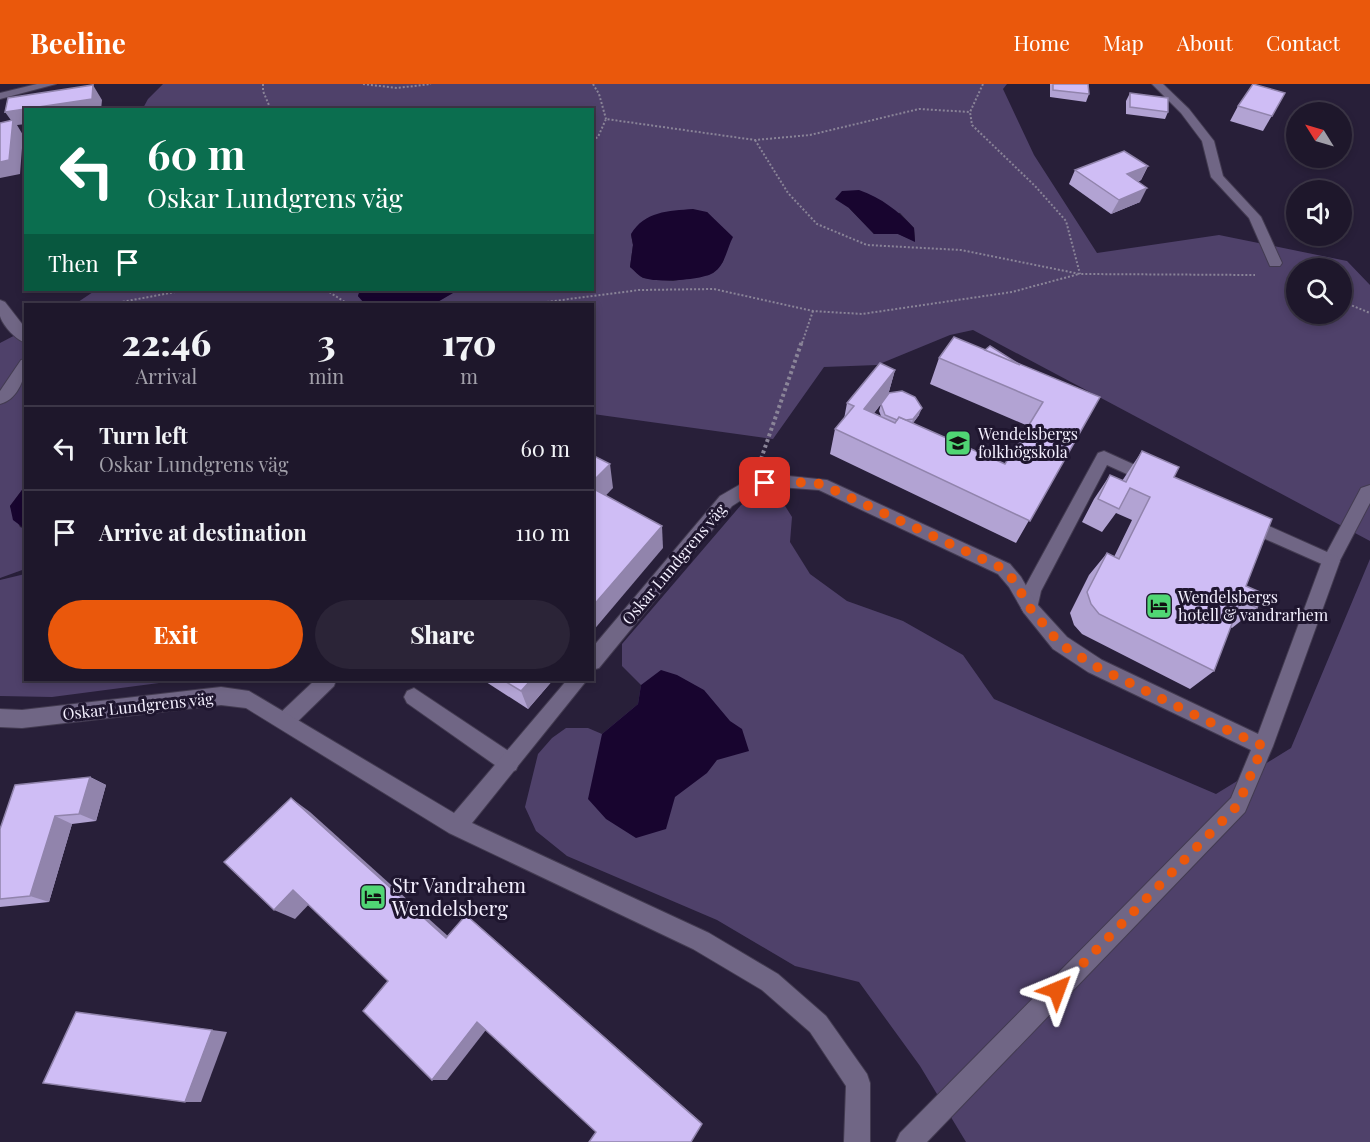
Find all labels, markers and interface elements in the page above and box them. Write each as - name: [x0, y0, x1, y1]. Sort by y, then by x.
- text: Beeline: [30, 24, 126, 61]
- text: Home: [1014, 28, 1070, 56]
- text: Map: [1103, 28, 1144, 56]
- text: About: [1177, 28, 1233, 56]
- text: Contact: [1266, 28, 1340, 56]
- north arrow: [1286, 102, 1352, 168]
- map controls: [1286, 102, 1352, 324]
- text: 60 m: [147, 125, 245, 181]
- icon: left: [48, 132, 126, 210]
- text: Oskar Lundgrens väg: [147, 179, 403, 215]
- button: sound: [1286, 180, 1352, 246]
- icon: arrive: [111, 246, 144, 279]
- text: Then: [48, 248, 99, 278]
- button: search: [1286, 258, 1352, 324]
- text: 22:46: [122, 317, 211, 365]
- text: 3: [317, 317, 335, 365]
- text: 170: [442, 317, 496, 365]
- text: Arrival: [136, 362, 197, 389]
- text: min: [309, 362, 344, 389]
- text: m: [460, 362, 478, 389]
- text: Turn left: [99, 420, 188, 450]
- place label: Wendelsbergs folkhögskola: [977, 423, 1078, 462]
- school or university icon: Wendelsbergs folkhögskola: [943, 428, 973, 458]
- icon: left: [48, 432, 81, 465]
- text: 60 m: [520, 433, 570, 463]
- text: Oskar Lundgrens väg: [99, 450, 289, 477]
- pin: [739, 457, 790, 508]
- icon: arrive: [748, 466, 781, 499]
- street label: Oskar Lundgrens väg: [617, 498, 731, 629]
- icon: arrive: [48, 516, 81, 549]
- text: Arrive at destination: [99, 517, 307, 547]
- text: 110 m: [516, 517, 570, 547]
- place label: Wendelsbergs hotell & vandrarhem: [1177, 586, 1328, 625]
- hotel icon: Wendelsbergs hotell & vandrarhem: [1144, 591, 1174, 621]
- button: Exit: [48, 600, 303, 669]
- button: Share: [315, 600, 570, 669]
- street label: Oskar Lundgrens väg: [61, 687, 215, 724]
- place label: Str Vandrahem Wendelsberg: [391, 871, 526, 921]
- hotel icon: Str Vandrahem Wendelsberg: [358, 882, 388, 912]
- position arrow: [1025, 958, 1089, 1022]

